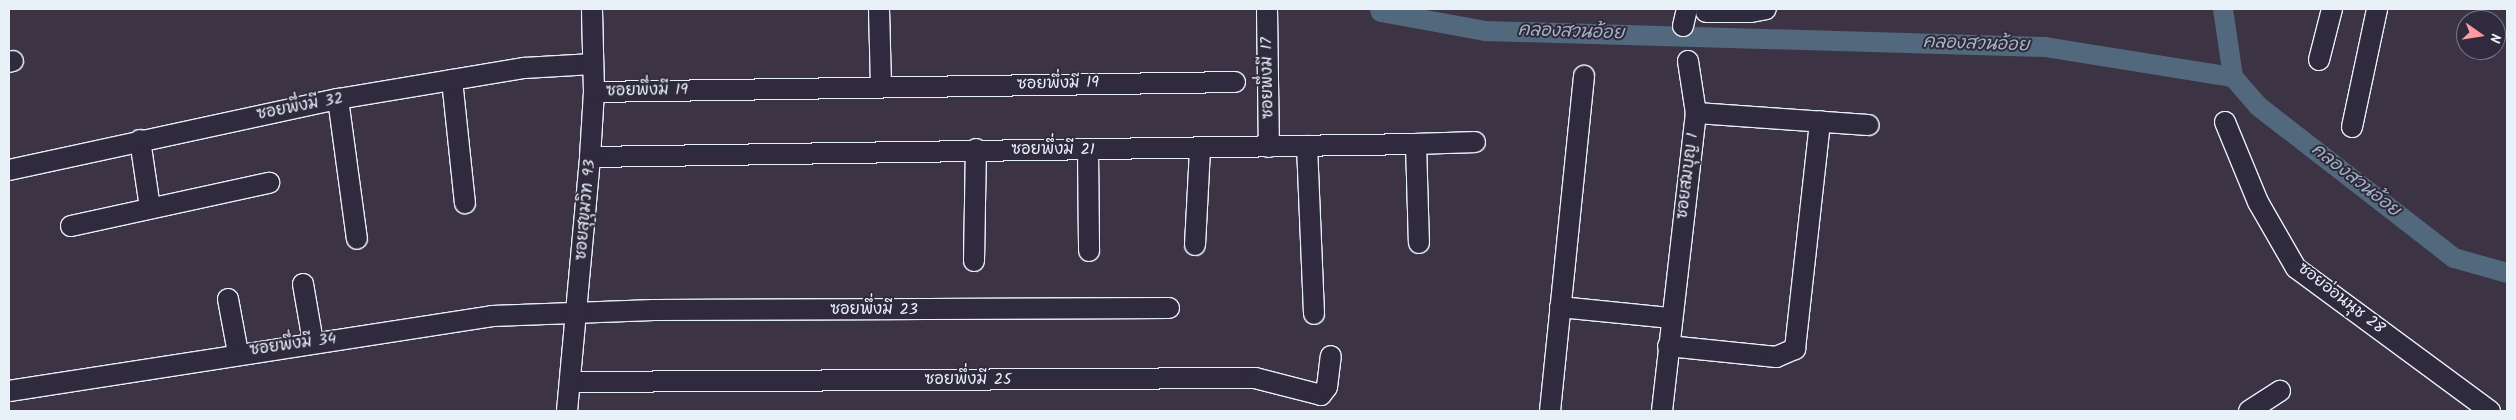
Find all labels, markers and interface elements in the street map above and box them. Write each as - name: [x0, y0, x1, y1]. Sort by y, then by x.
- north arrow: [2456, 10, 2506, 60]
- water label: คลองสวนอ้อย: [1517, 20, 1625, 46]
- text: N: [2483, 31, 2506, 45]
- water label: คลองสวนอ้อย: [1922, 32, 2030, 58]
- street label: ซอยพึ่งมี 17: [1258, 37, 1278, 119]
- street label: ซอยพึ่งมี 19: [1017, 74, 1099, 94]
- street label: ซอยพึ่งมี 19: [606, 81, 688, 101]
- street label: ซอยพึ่งมี 32: [255, 89, 345, 125]
- street label: ซอยสมบุญ 1: [1673, 132, 1703, 220]
- street label: ซอยพึ่งมี 21: [1011, 140, 1095, 160]
- water label: คลองสวนอ้อย: [2306, 140, 2404, 222]
- street label: ซอยสุขุมวิท 93: [572, 159, 600, 261]
- street label: ซอยอ่อนนุช 28: [2294, 259, 2388, 339]
- street label: ซอยพึ่งมี 23: [830, 300, 918, 320]
- street label: ซอยพึ่งมี 34: [248, 329, 338, 361]
- street label: ซอยพึ่งมี 25: [924, 370, 1012, 390]

